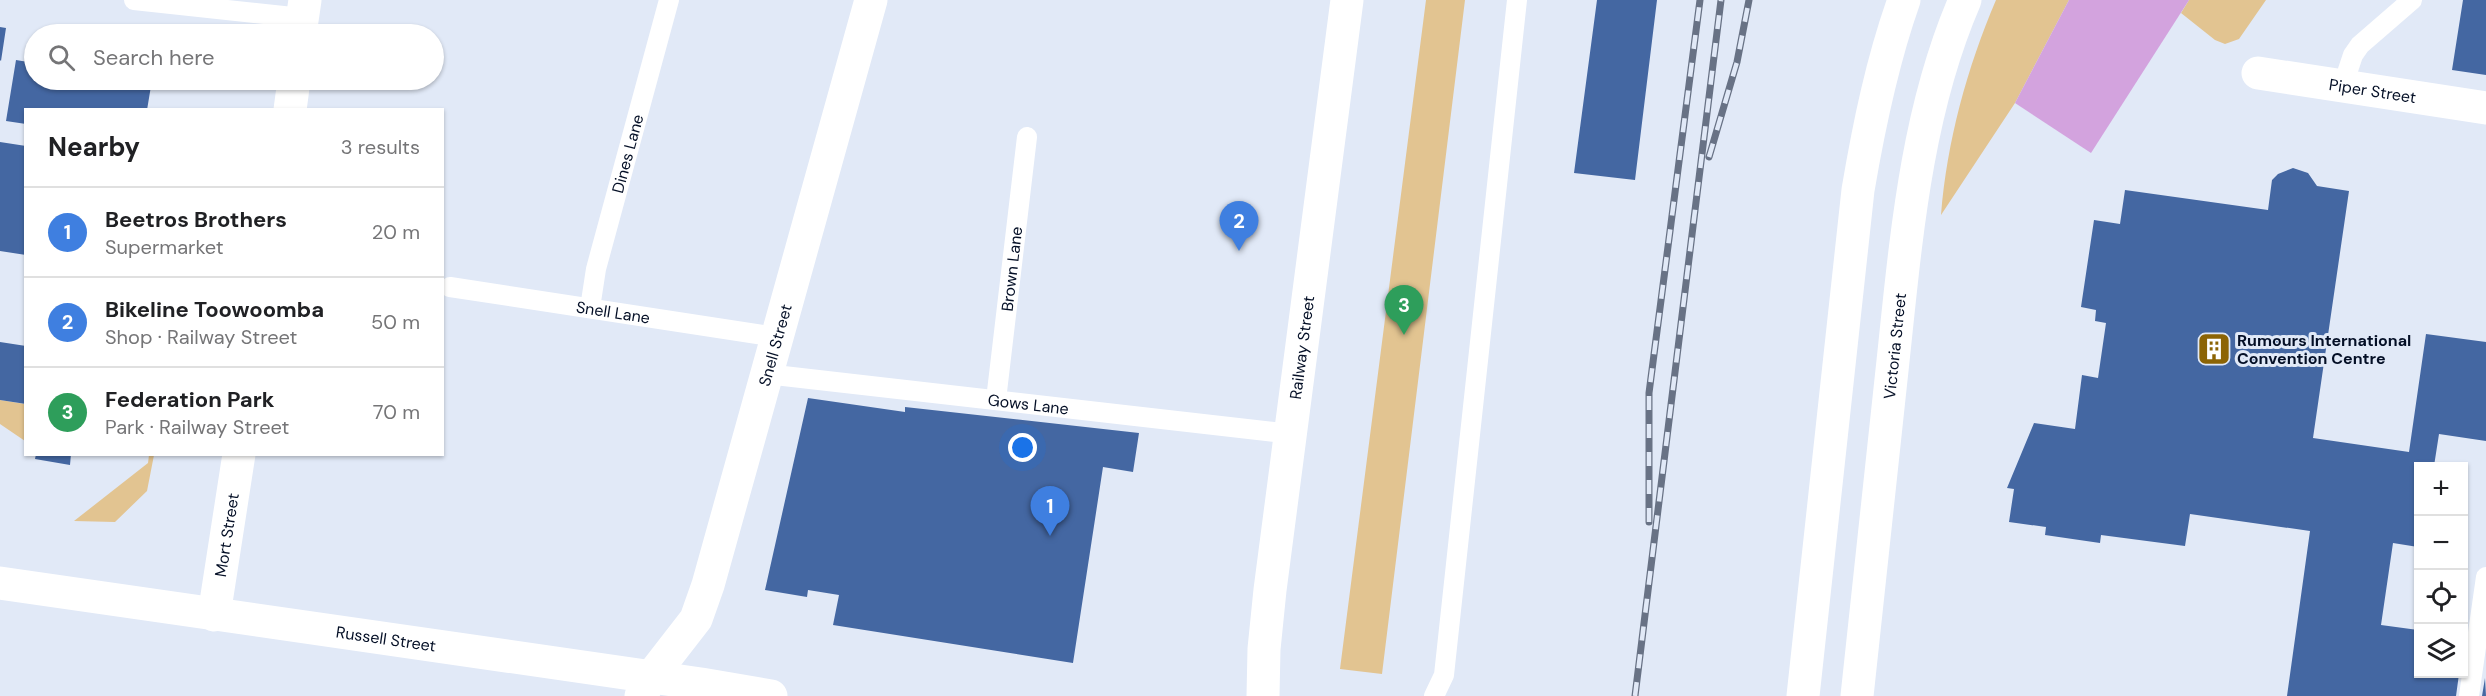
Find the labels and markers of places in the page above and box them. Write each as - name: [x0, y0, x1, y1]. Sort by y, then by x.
- pin: 2: [1220, 202, 1258, 251]
- pin: 3: [1384, 286, 1424, 335]
- place label: Rumours International Convention Centre: [2237, 330, 2411, 369]
- building icon: Rumours International Convention Centre: [2196, 331, 2232, 367]
- pin: 1: [1030, 486, 1070, 536]

